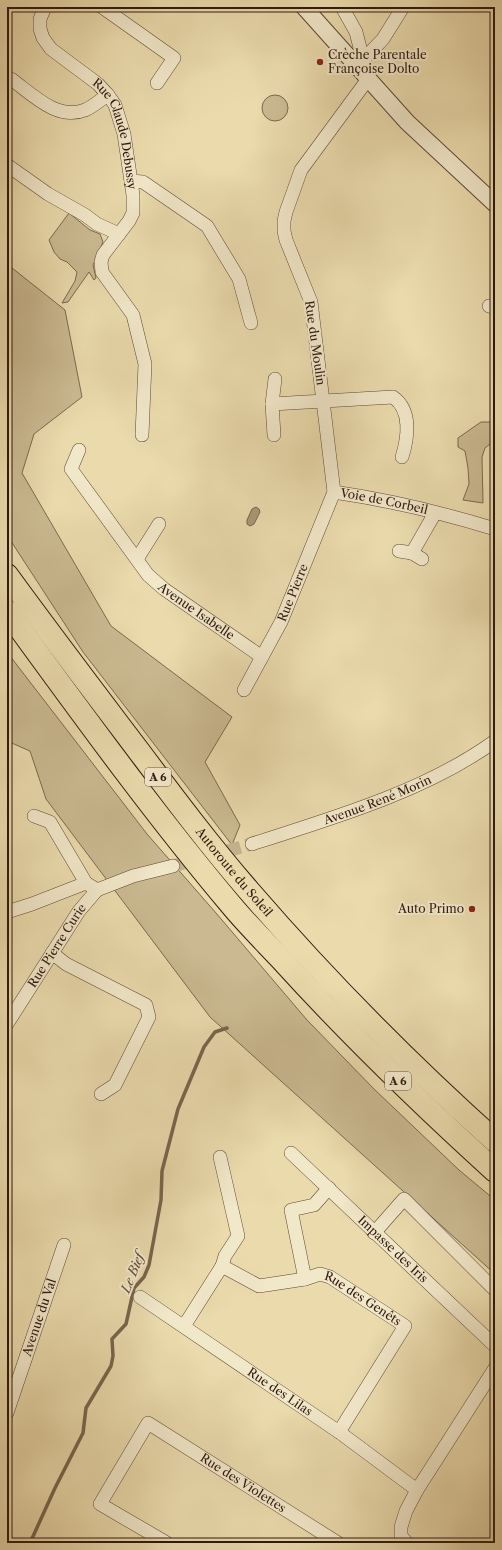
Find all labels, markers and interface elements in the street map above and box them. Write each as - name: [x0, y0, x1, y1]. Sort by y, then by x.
- place label: Crèche Parentale Françoise Dolto: [328, 47, 427, 76]
- marker: Crèche Parentale Françoise Dolto: [315, 57, 325, 67]
- street label: Rue Claude Debussy: [90, 75, 140, 191]
- street label: Rue du Moulin: [302, 300, 329, 387]
- street label: Voie de Corbeil: [338, 485, 430, 517]
- street label: Rue Pierre: [274, 561, 311, 624]
- street label: Avenue Isabelle: [154, 578, 238, 643]
- road number: A 6: [145, 768, 171, 786]
- street label: Avenue René Morin: [321, 771, 434, 828]
- street label: Autoroute du Soleil: [192, 823, 276, 920]
- street label: Rue Pierre Curie: [24, 900, 89, 990]
- place label: Auto Primo: [397, 901, 464, 916]
- marker: Auto Primo: [467, 904, 477, 914]
- road number: A 6: [385, 1072, 411, 1090]
- street label: Impasse des Iris: [355, 1212, 431, 1286]
- water label: Le Bief: [117, 1246, 149, 1296]
- street label: Rue des Genêts: [323, 1268, 404, 1329]
- street label: Avenue du Val: [19, 1276, 59, 1359]
- street label: Rue des Lilas: [245, 1364, 316, 1419]
- street label: Rue des Violettes: [198, 1450, 289, 1515]

